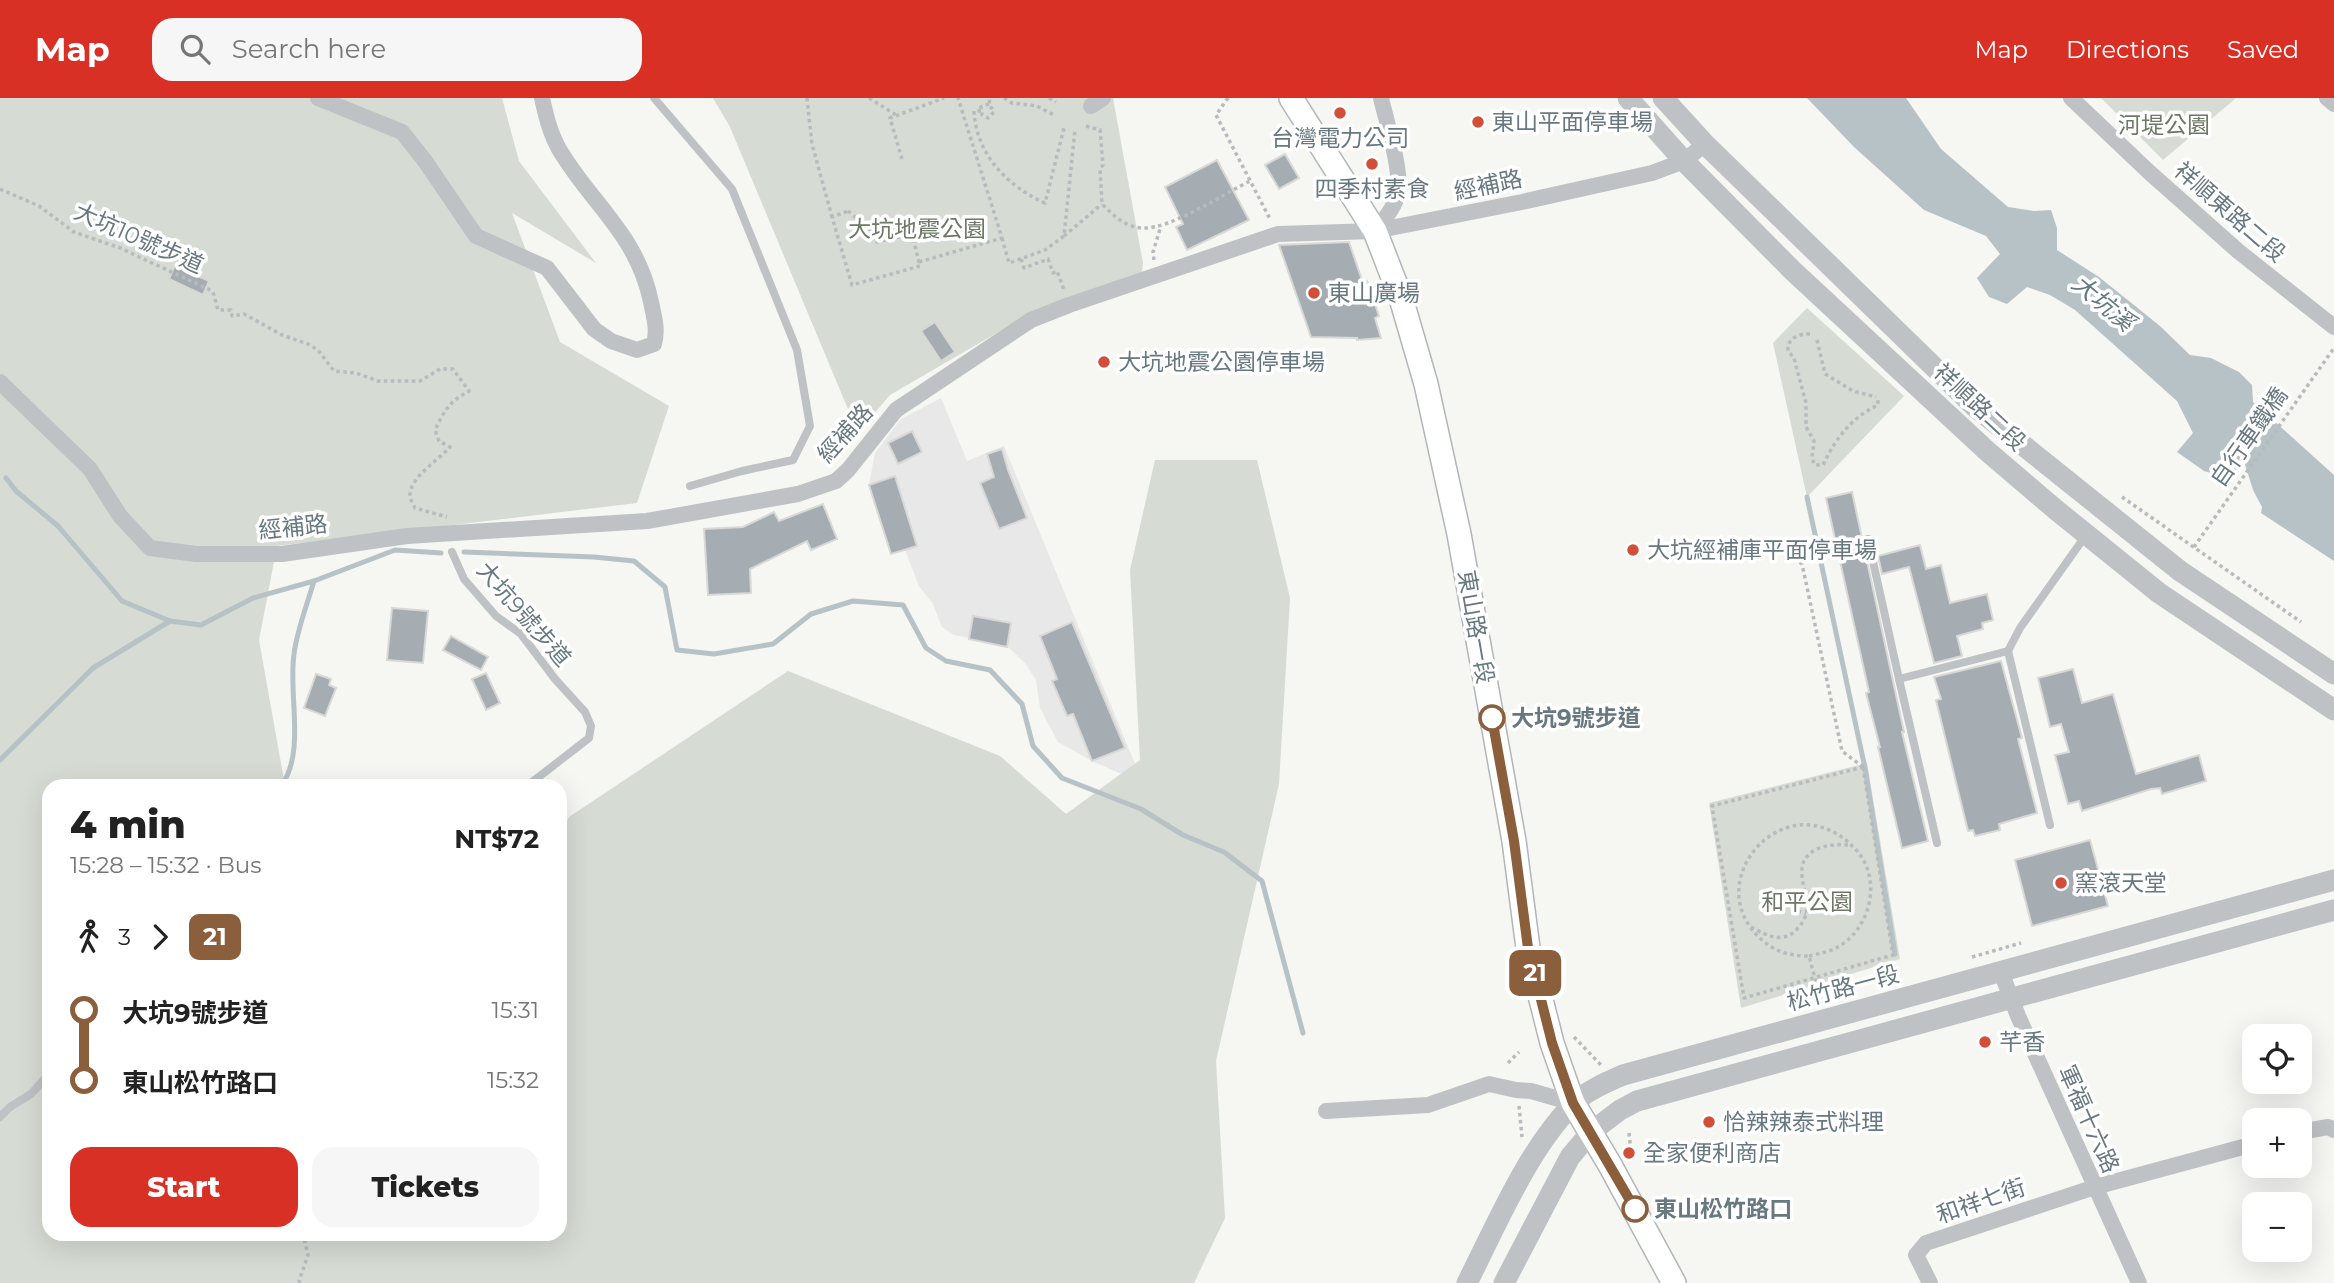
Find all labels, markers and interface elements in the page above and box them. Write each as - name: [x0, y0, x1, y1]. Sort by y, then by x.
- search box: [152, 18, 642, 81]
- text: Map: [35, 29, 110, 69]
- icon: search: [176, 30, 214, 68]
- text: Search here: [232, 33, 386, 65]
- text: Map: [1975, 35, 2028, 64]
- text: Directions: [2066, 35, 2189, 64]
- text: Saved: [2227, 35, 2299, 64]
- marker: 台灣電力公司: [1332, 105, 1348, 121]
- place label: 東山平面停車場: [1492, 108, 1653, 136]
- park label: 河堤公園: [2118, 111, 2210, 139]
- marker: 東山平面停車場: [1470, 114, 1486, 130]
- place label: 台灣電力公司: [1271, 124, 1409, 152]
- marker: 四季村素食: [1364, 156, 1380, 172]
- street label: 祥順東路二段: [2169, 156, 2291, 268]
- street label: 經補路: [1451, 164, 1525, 206]
- place label: 四季村素食: [1315, 175, 1430, 203]
- street label: 大坑10號步道: [70, 197, 208, 279]
- park label: 大坑地震公園: [848, 215, 986, 243]
- water label: 大坑溪: [2066, 268, 2143, 339]
- place label: 東山廣場: [1328, 279, 1420, 307]
- marker: 東山廣場: [1306, 285, 1322, 301]
- place label: 大坑地震公園停車場: [1118, 348, 1325, 376]
- marker: 大坑地震公園停車場: [1096, 354, 1112, 370]
- street label: 祥順路二段: [1928, 358, 2032, 456]
- street label: 自行車鐵橋: [2205, 382, 2293, 492]
- street label: 經補路: [812, 398, 878, 468]
- street label: 經補路: [257, 509, 329, 545]
- place label: 大坑經補庫平面停車場: [1647, 536, 1877, 564]
- marker: 大坑經補庫平面停車場: [1625, 542, 1641, 558]
- street label: 大坑9號步道: [471, 556, 577, 672]
- street label: 東山路一段: [1452, 568, 1500, 686]
- place label: 大坑9號步道: [1511, 704, 1641, 732]
- marker: 大坑9號步道: [1479, 705, 1505, 731]
- text: 4 min: [70, 801, 186, 848]
- text: NT$72: [454, 823, 539, 855]
- text: 15:28 – 15:32 · Bus: [70, 851, 261, 879]
- place label: 窯滾天堂: [2075, 869, 2167, 897]
- marker: 窯滾天堂: [2053, 875, 2069, 891]
- park label: 和平公園: [1761, 888, 1853, 916]
- icon: walk: [70, 918, 108, 956]
- icon: forward: [141, 918, 179, 956]
- text: 21: [203, 922, 227, 951]
- text: 3: [118, 923, 131, 951]
- line badge: 21: [1504, 950, 1566, 996]
- text: 21: [1523, 958, 1547, 987]
- street label: 松竹路一段: [1784, 960, 1902, 1016]
- text: 15:31: [492, 996, 539, 1024]
- text: 大坑9號步道: [122, 997, 269, 1029]
- map controls: [2242, 1024, 2312, 1262]
- button: locate: [2242, 1024, 2312, 1094]
- place label: 芊香: [1999, 1028, 2045, 1056]
- marker: 芊香: [1977, 1034, 1993, 1050]
- street label: 軍福十六路: [2053, 1061, 2125, 1177]
- text: 15:32: [487, 1066, 539, 1094]
- text: 東山松竹路口: [122, 1067, 278, 1099]
- place label: 恰辣辣泰式料理: [1723, 1108, 1884, 1136]
- button: +: [2242, 1108, 2312, 1178]
- marker: 恰辣辣泰式料理: [1701, 1114, 1717, 1130]
- place label: 全家便利商店: [1643, 1139, 1781, 1167]
- marker: 全家便利商店: [1621, 1145, 1637, 1161]
- button: Start: [70, 1147, 298, 1227]
- button: Tickets: [312, 1147, 539, 1227]
- street label: 和祥七街: [1933, 1173, 2029, 1229]
- button: −: [2242, 1192, 2312, 1262]
- place label: 東山松竹路口: [1654, 1195, 1792, 1223]
- marker: 東山松竹路口: [1622, 1196, 1648, 1222]

